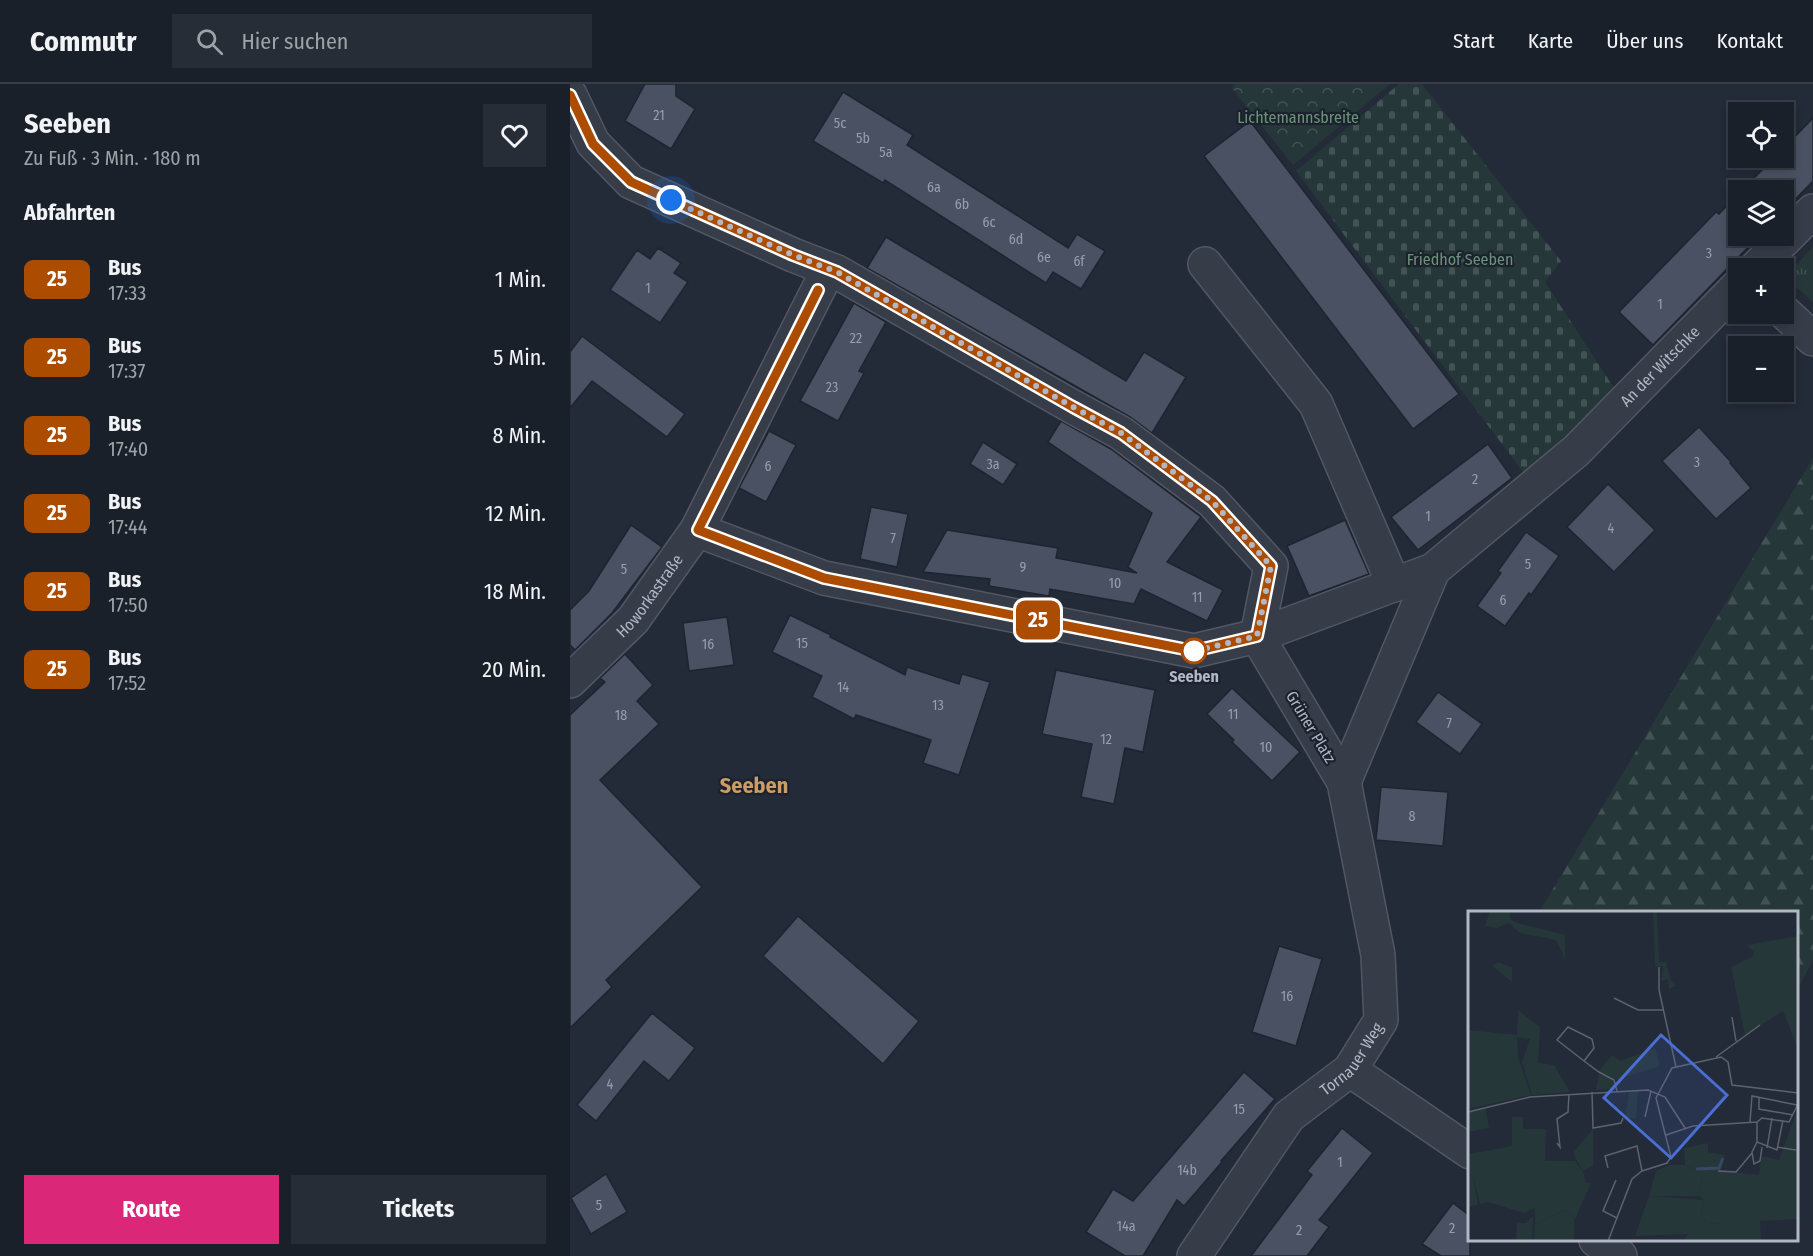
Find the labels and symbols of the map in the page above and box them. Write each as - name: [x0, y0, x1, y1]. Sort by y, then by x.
- house number: 21: [653, 107, 665, 124]
- park label: Lichtemannsbreite: [1237, 108, 1359, 127]
- house number: 5c: [834, 115, 846, 132]
- house number: 5b: [856, 130, 870, 147]
- house number: 5a: [879, 144, 893, 161]
- house number: 6a: [927, 179, 941, 196]
- your location: [656, 185, 686, 215]
- house number: 6b: [955, 196, 969, 213]
- house number: 6c: [983, 214, 995, 231]
- house number: 6d: [1009, 231, 1023, 248]
- house number: 3: [1706, 245, 1712, 262]
- house number: 6e: [1037, 249, 1051, 266]
- park label: Friedhof Seeben: [1407, 250, 1513, 269]
- house number: 6f: [1073, 253, 1086, 270]
- house number: 1: [645, 280, 651, 297]
- house number: 1: [1657, 296, 1663, 313]
- street label: An der Witschke: [1616, 322, 1703, 410]
- house number: 22: [850, 330, 862, 347]
- house number: 23: [826, 379, 838, 396]
- house number: 3: [1694, 454, 1700, 471]
- house number: 3a: [986, 456, 1000, 473]
- house number: 6: [765, 458, 772, 475]
- house number: 2: [1472, 471, 1478, 488]
- house number: 1: [1425, 508, 1431, 525]
- house number: 4: [1608, 520, 1615, 537]
- house number: 7: [890, 530, 896, 547]
- street label: Howorkastraße: [612, 550, 686, 641]
- house number: 5: [1525, 556, 1531, 573]
- house number: 9: [1020, 559, 1027, 576]
- house number: 5: [621, 561, 627, 578]
- house number: 10: [1109, 575, 1121, 592]
- house number: 11: [1192, 589, 1202, 606]
- house number: 6: [1500, 592, 1507, 609]
- line badge: 25: [1011, 600, 1065, 640]
- house number: 15: [796, 635, 808, 652]
- house number: 16: [702, 636, 714, 653]
- marker: Seeben: [1181, 638, 1207, 664]
- place label: Seeben: [1169, 667, 1219, 686]
- house number: 14: [837, 679, 849, 696]
- street label: Grüner Platz: [1282, 688, 1340, 766]
- house number: 13: [932, 697, 944, 714]
- house number: 11: [1228, 706, 1238, 723]
- house number: 18: [615, 707, 627, 724]
- house number: 7: [1446, 715, 1452, 732]
- house number: 12: [1100, 731, 1112, 748]
- house number: 10: [1260, 739, 1272, 756]
- district label: Seeben: [720, 772, 788, 799]
- house number: 8: [1409, 808, 1416, 825]
- inset map: [1468, 911, 1798, 1241]
- house number: 16: [1281, 988, 1293, 1005]
- street label: Tornauer Weg: [1316, 1018, 1387, 1099]
- house number: 4: [607, 1076, 614, 1093]
- house number: 15: [1233, 1101, 1245, 1118]
- house number: 1: [1337, 1154, 1343, 1171]
- house number: 14b: [1177, 1162, 1197, 1179]
- house number: 5: [596, 1197, 602, 1214]
- house number: 14a: [1116, 1218, 1136, 1235]
- house number: 2: [1449, 1220, 1455, 1237]
- house number: 2: [1296, 1222, 1302, 1239]

